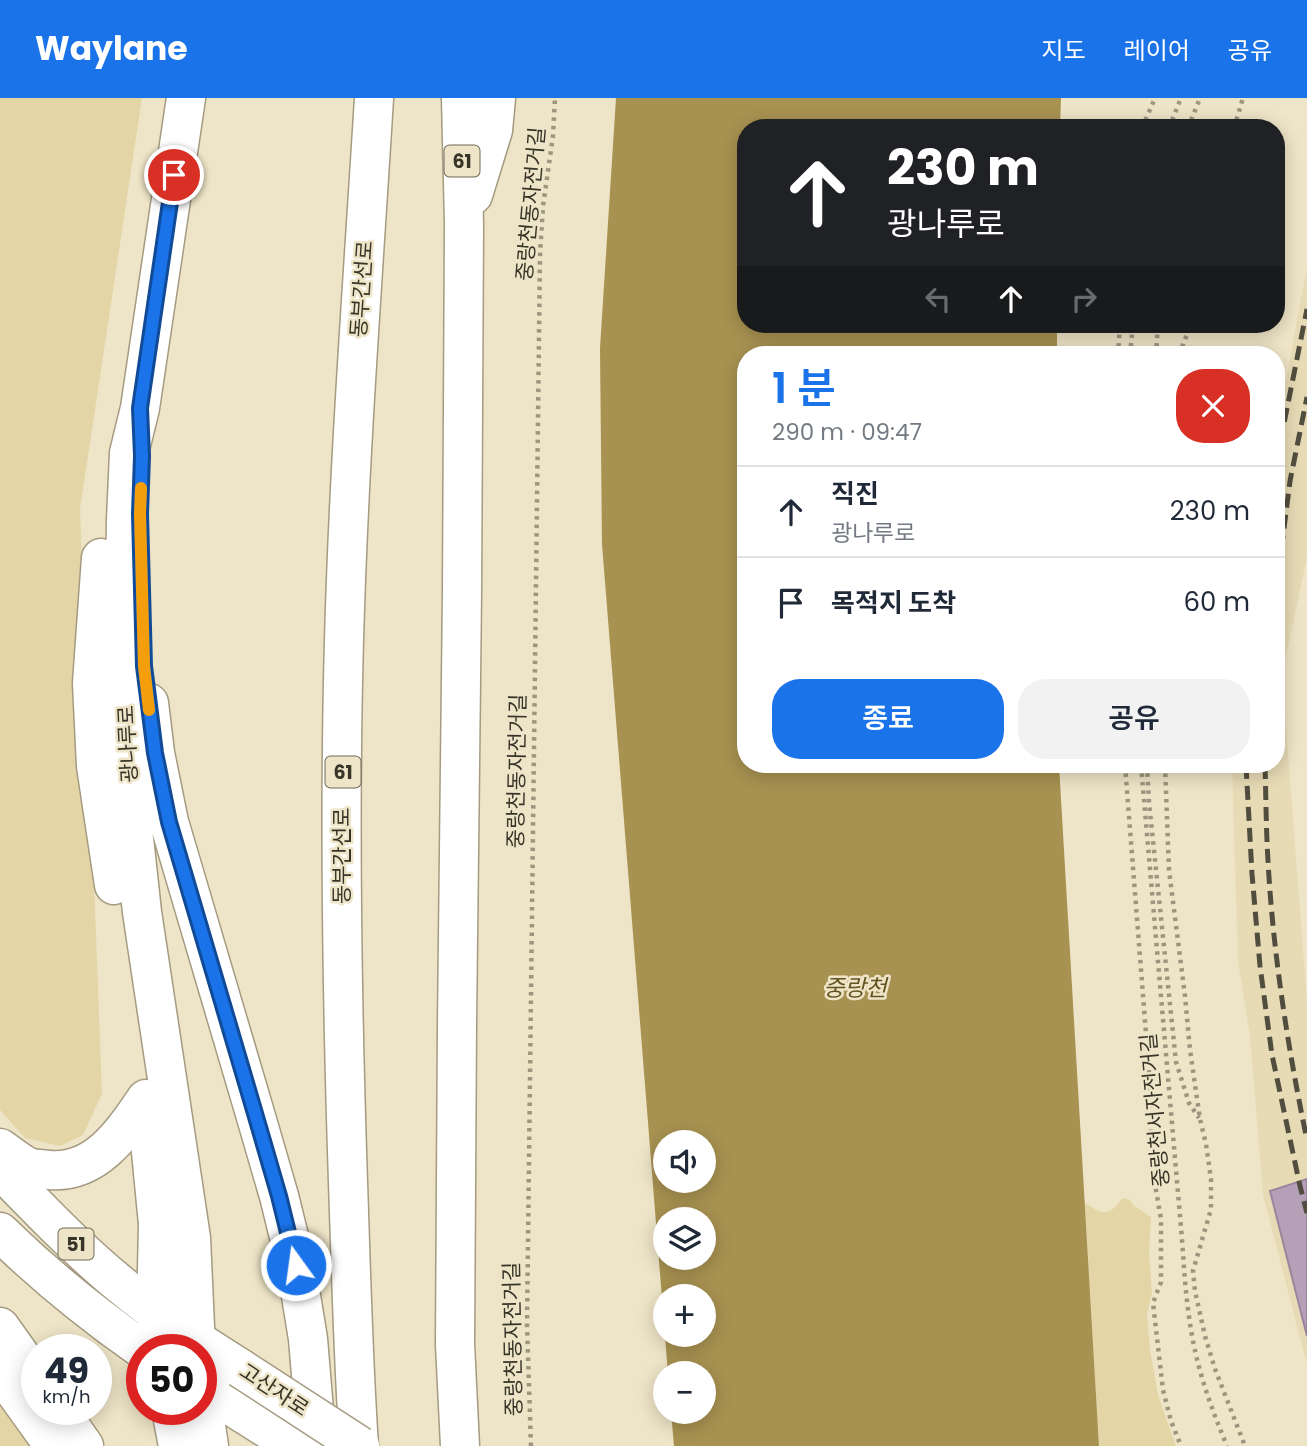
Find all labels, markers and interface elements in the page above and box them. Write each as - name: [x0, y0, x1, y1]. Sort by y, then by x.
- text: Waylane: [35, 25, 188, 72]
- text: 지도: [1041, 34, 1086, 67]
- text: 레이어: [1124, 34, 1190, 67]
- text: 공유: [1228, 34, 1272, 67]
- street label: 중랑천동자전거길: [509, 126, 552, 282]
- text: 230 m: [887, 134, 1039, 202]
- pin: [144, 145, 204, 205]
- road number: 61: [444, 146, 480, 176]
- icon: ahead: [772, 147, 863, 238]
- icon: arrive: [155, 156, 193, 194]
- text: 광나루로: [887, 201, 1005, 246]
- street label: 동부간선로: [344, 240, 379, 338]
- icon: left: [919, 280, 957, 318]
- icon: ahead: [992, 280, 1030, 318]
- icon: right: [1065, 280, 1103, 318]
- text: 1 분: [772, 359, 836, 418]
- button: close: [1176, 369, 1250, 443]
- text: 290 m · 09:47: [772, 416, 922, 448]
- text: 직진: [831, 476, 879, 512]
- icon: ahead: [772, 493, 810, 531]
- text: 230 m: [1170, 493, 1250, 529]
- text: 광나루로: [831, 517, 916, 549]
- icon: arrive: [772, 584, 810, 622]
- text: 60 m: [1183, 584, 1250, 620]
- text: 목적지 도착: [831, 585, 956, 621]
- button: 종료: [772, 679, 1004, 759]
- button: 공유: [1018, 679, 1250, 759]
- street label: 중랑천동자전거길: [501, 693, 532, 849]
- street label: 광나루로: [111, 705, 144, 783]
- road number: 61: [326, 757, 360, 788]
- street label: 동부간선로: [327, 808, 356, 904]
- water label: 중랑천: [823, 972, 890, 1004]
- street label: 중랑천서자전거길: [1133, 1032, 1176, 1188]
- map controls: [653, 1130, 716, 1424]
- button: sound: [653, 1130, 716, 1193]
- button: layers: [653, 1207, 716, 1270]
- road number: 51: [58, 1228, 94, 1260]
- position arrow: [259, 1228, 333, 1302]
- street label: 중랑천동자전거길: [497, 1261, 528, 1417]
- button: +: [653, 1284, 716, 1347]
- speed limit sign: 50: [126, 1334, 217, 1425]
- text: 49: [44, 1346, 89, 1395]
- street label: 고산자로: [234, 1356, 315, 1423]
- button: −: [653, 1361, 716, 1424]
- text: km/h: [43, 1384, 90, 1409]

